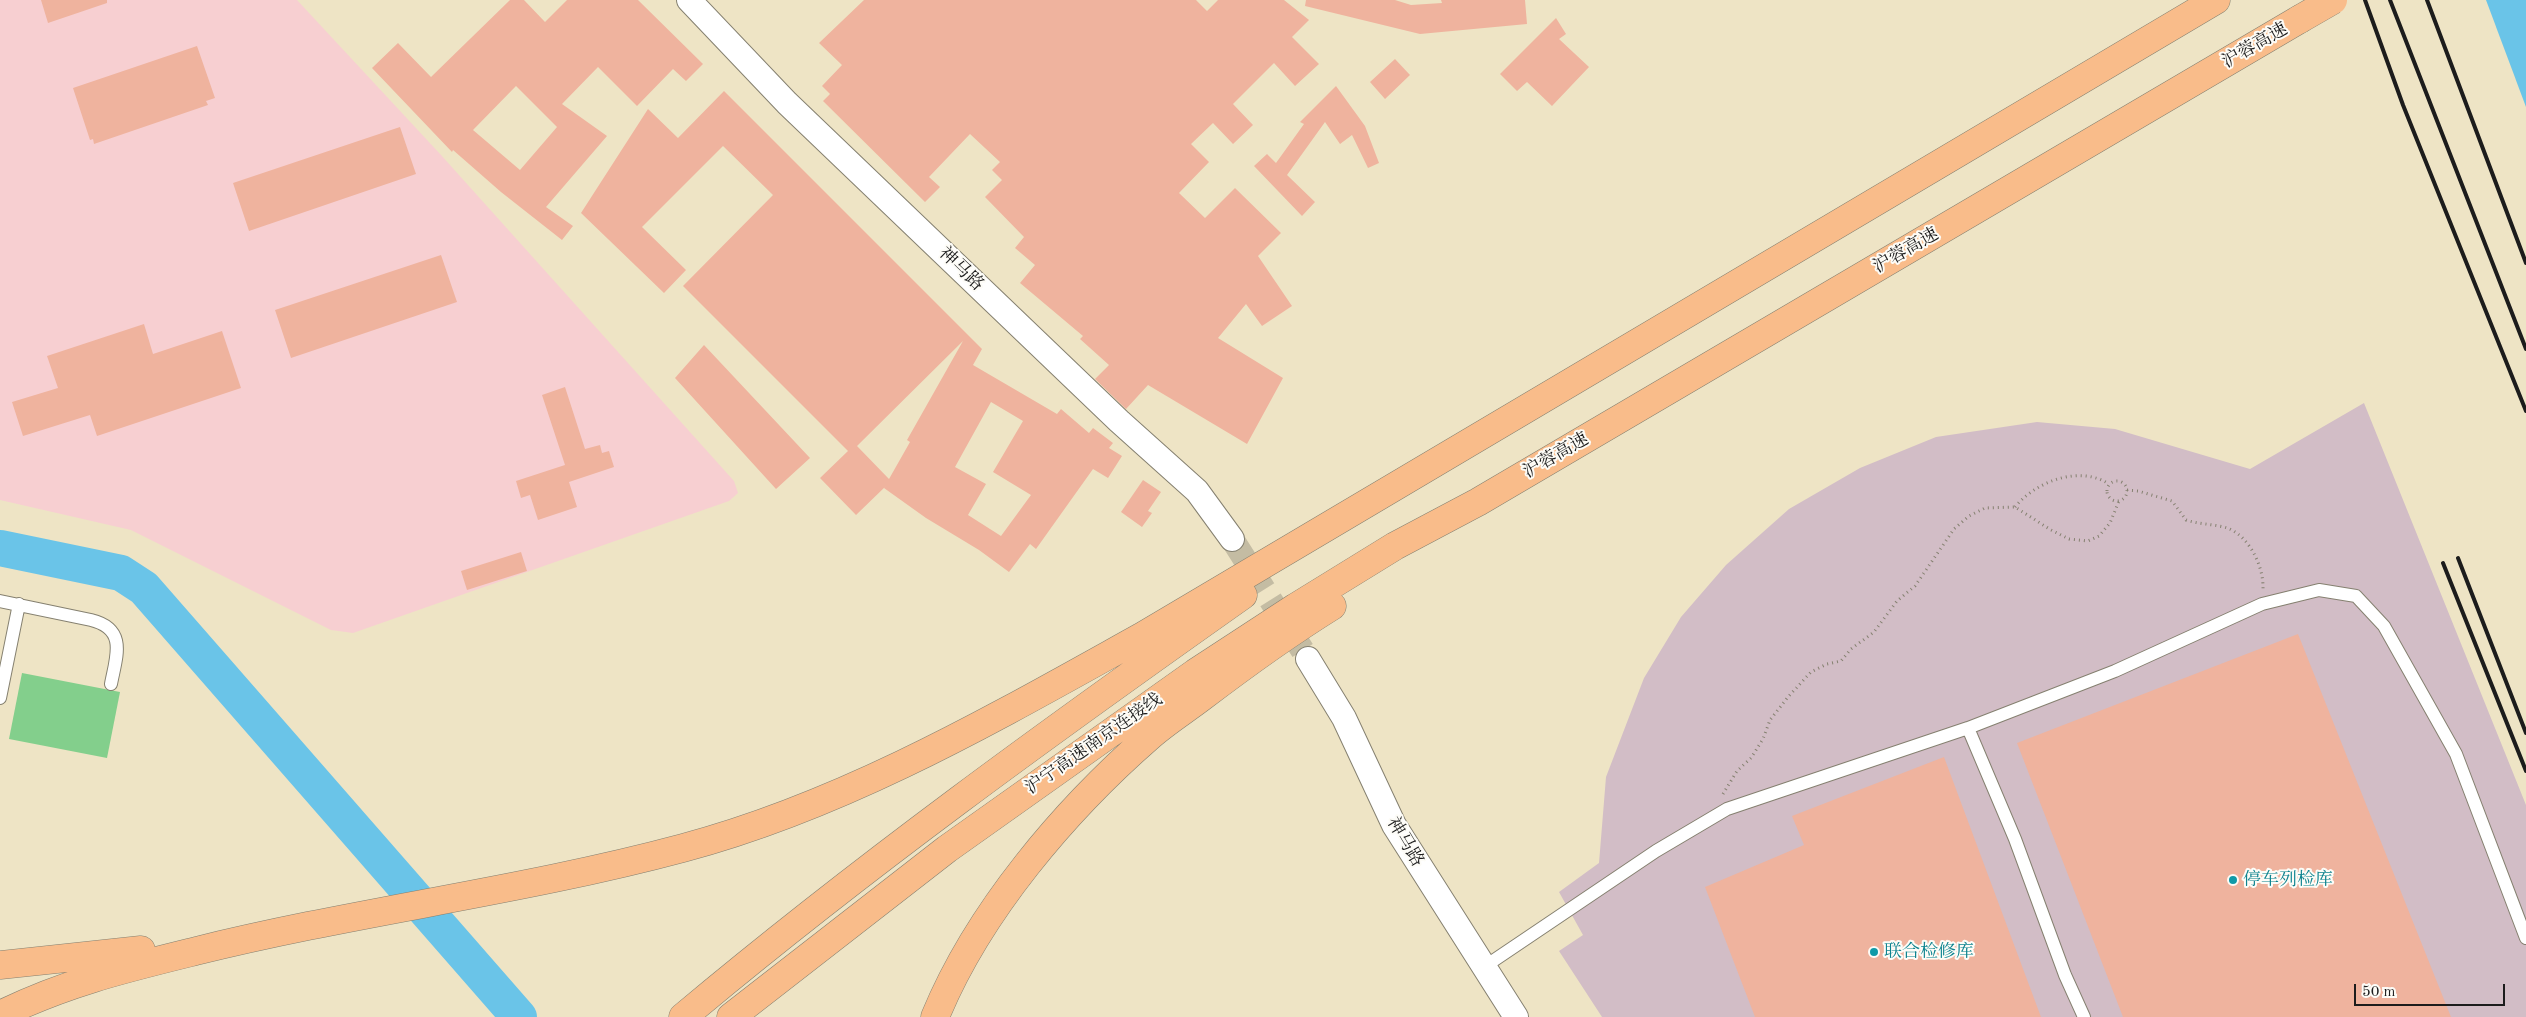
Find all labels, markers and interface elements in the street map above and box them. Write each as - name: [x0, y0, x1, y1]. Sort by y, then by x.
- street label: 沪蓉高速: [2218, 19, 2292, 73]
- street label: 沪蓉高速: [1869, 224, 1943, 278]
- street label: 神马路: [934, 242, 988, 296]
- street label: 沪蓉高速: [1519, 429, 1593, 483]
- street label: 沪宁高速南京连接线: [1021, 689, 1167, 799]
- street label: 神马路: [1382, 813, 1428, 871]
- place label: 停车列检库: [2243, 869, 2333, 891]
- marker: 停车列检库: [2227, 874, 2239, 886]
- place label: 联合检修库: [1884, 941, 1974, 963]
- marker: 联合检修库: [1868, 946, 1880, 958]
- scale bar: [2356, 974, 2507, 1006]
- text: 50 m: [2362, 985, 2396, 1000]

